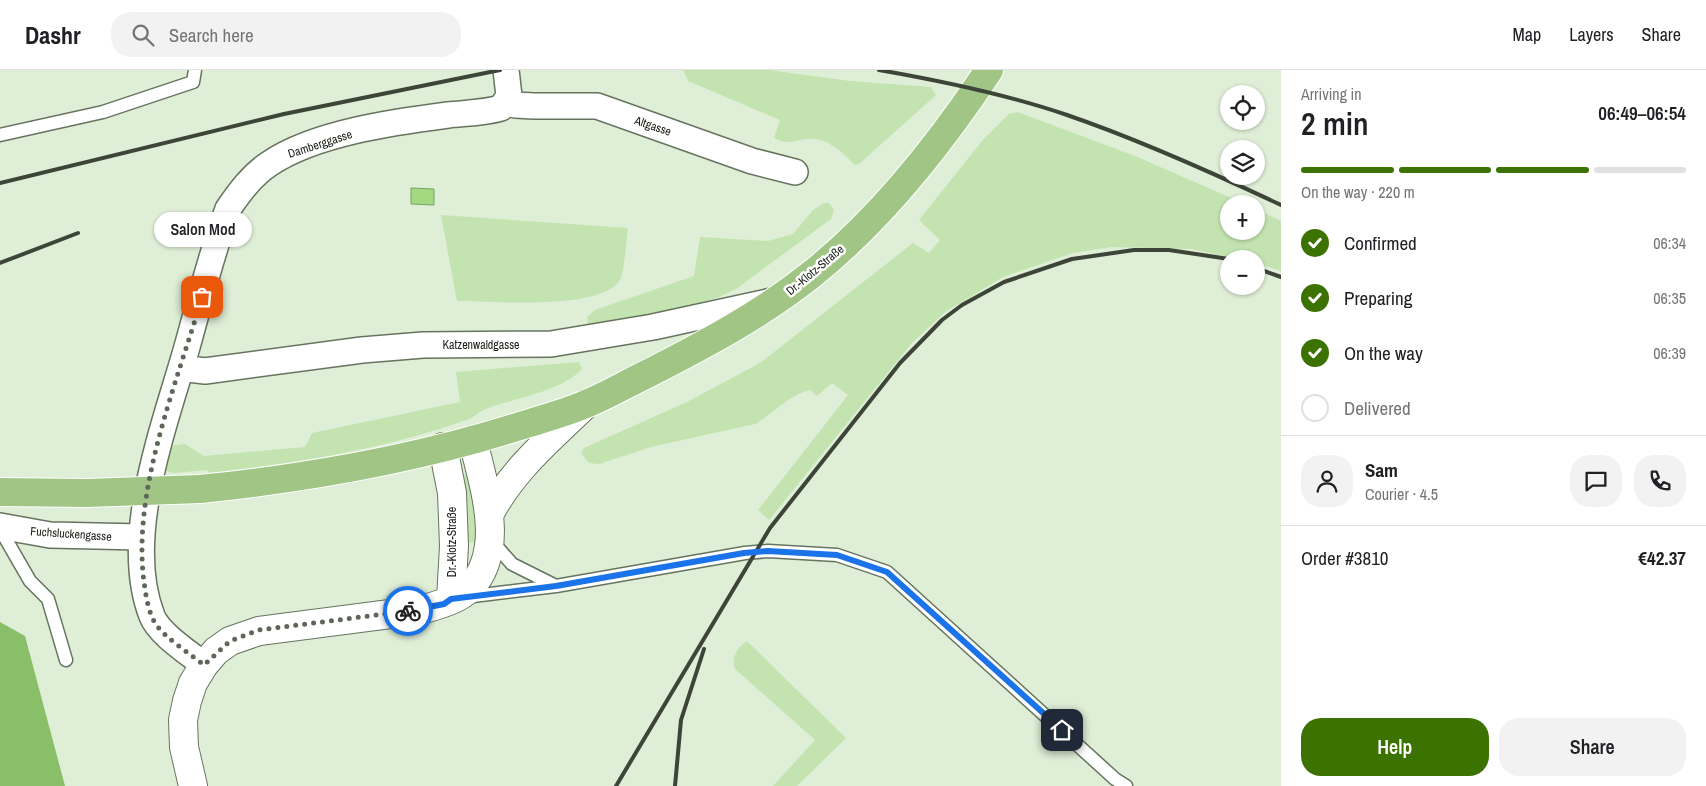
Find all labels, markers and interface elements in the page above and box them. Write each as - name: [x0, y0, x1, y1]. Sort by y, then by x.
- search box: [111, 12, 461, 57]
- text: Dashr: [25, 19, 81, 51]
- icon: search: [129, 21, 157, 49]
- text: Search here: [169, 22, 254, 48]
- text: Map: [1513, 22, 1541, 47]
- text: Layers: [1569, 22, 1614, 47]
- text: Share: [1642, 22, 1681, 47]
- text: Arriving in: [1301, 83, 1362, 105]
- map controls: [1220, 85, 1265, 295]
- button: locate: [1220, 85, 1265, 130]
- text: 06:49–06:54: [1598, 100, 1686, 126]
- text: 2 min: [1301, 102, 1369, 145]
- street label: Altgasse: [632, 112, 673, 140]
- street label: Damberggasse: [286, 126, 354, 162]
- button: layers: [1220, 140, 1265, 185]
- text: On the way · 220 m: [1301, 181, 1415, 203]
- button: +: [1220, 195, 1265, 240]
- callout: Salon Mod: [153, 212, 251, 247]
- text: Salon Mod: [170, 218, 236, 240]
- icon: check: [1301, 229, 1329, 257]
- text: Confirmed: [1344, 230, 1417, 256]
- text: 06:34: [1653, 232, 1686, 254]
- street label: Dr.-Klotz-Straße: [783, 241, 847, 299]
- button: −: [1220, 250, 1265, 295]
- pin: [181, 276, 223, 318]
- icon: bag: [188, 283, 216, 311]
- icon: check: [1301, 284, 1329, 312]
- text: Preparing: [1344, 285, 1412, 311]
- text: 06:35: [1653, 287, 1686, 309]
- street label: Katzenwaldgasse: [442, 337, 520, 353]
- icon: check: [1301, 339, 1329, 367]
- text: On the way: [1344, 340, 1423, 366]
- text: 06:39: [1653, 342, 1686, 364]
- text: Delivered: [1344, 395, 1411, 421]
- button: person: [1301, 455, 1353, 507]
- button: chat: [1570, 455, 1622, 507]
- button: phone: [1634, 455, 1686, 507]
- text: Sam: [1365, 457, 1398, 483]
- text: Courier · 4.5: [1365, 483, 1438, 505]
- street label: Dr.-Klotz-Straße: [444, 507, 460, 577]
- street label: Fuchsluckengasse: [30, 523, 112, 545]
- text: Order #3810: [1301, 545, 1388, 571]
- text: €42.37: [1638, 545, 1686, 571]
- courier: [383, 586, 433, 636]
- icon: bike: [394, 597, 422, 625]
- pin: [1041, 709, 1083, 751]
- icon: home: [1048, 716, 1076, 744]
- button: Help: [1301, 718, 1489, 776]
- button: Share: [1499, 718, 1686, 776]

